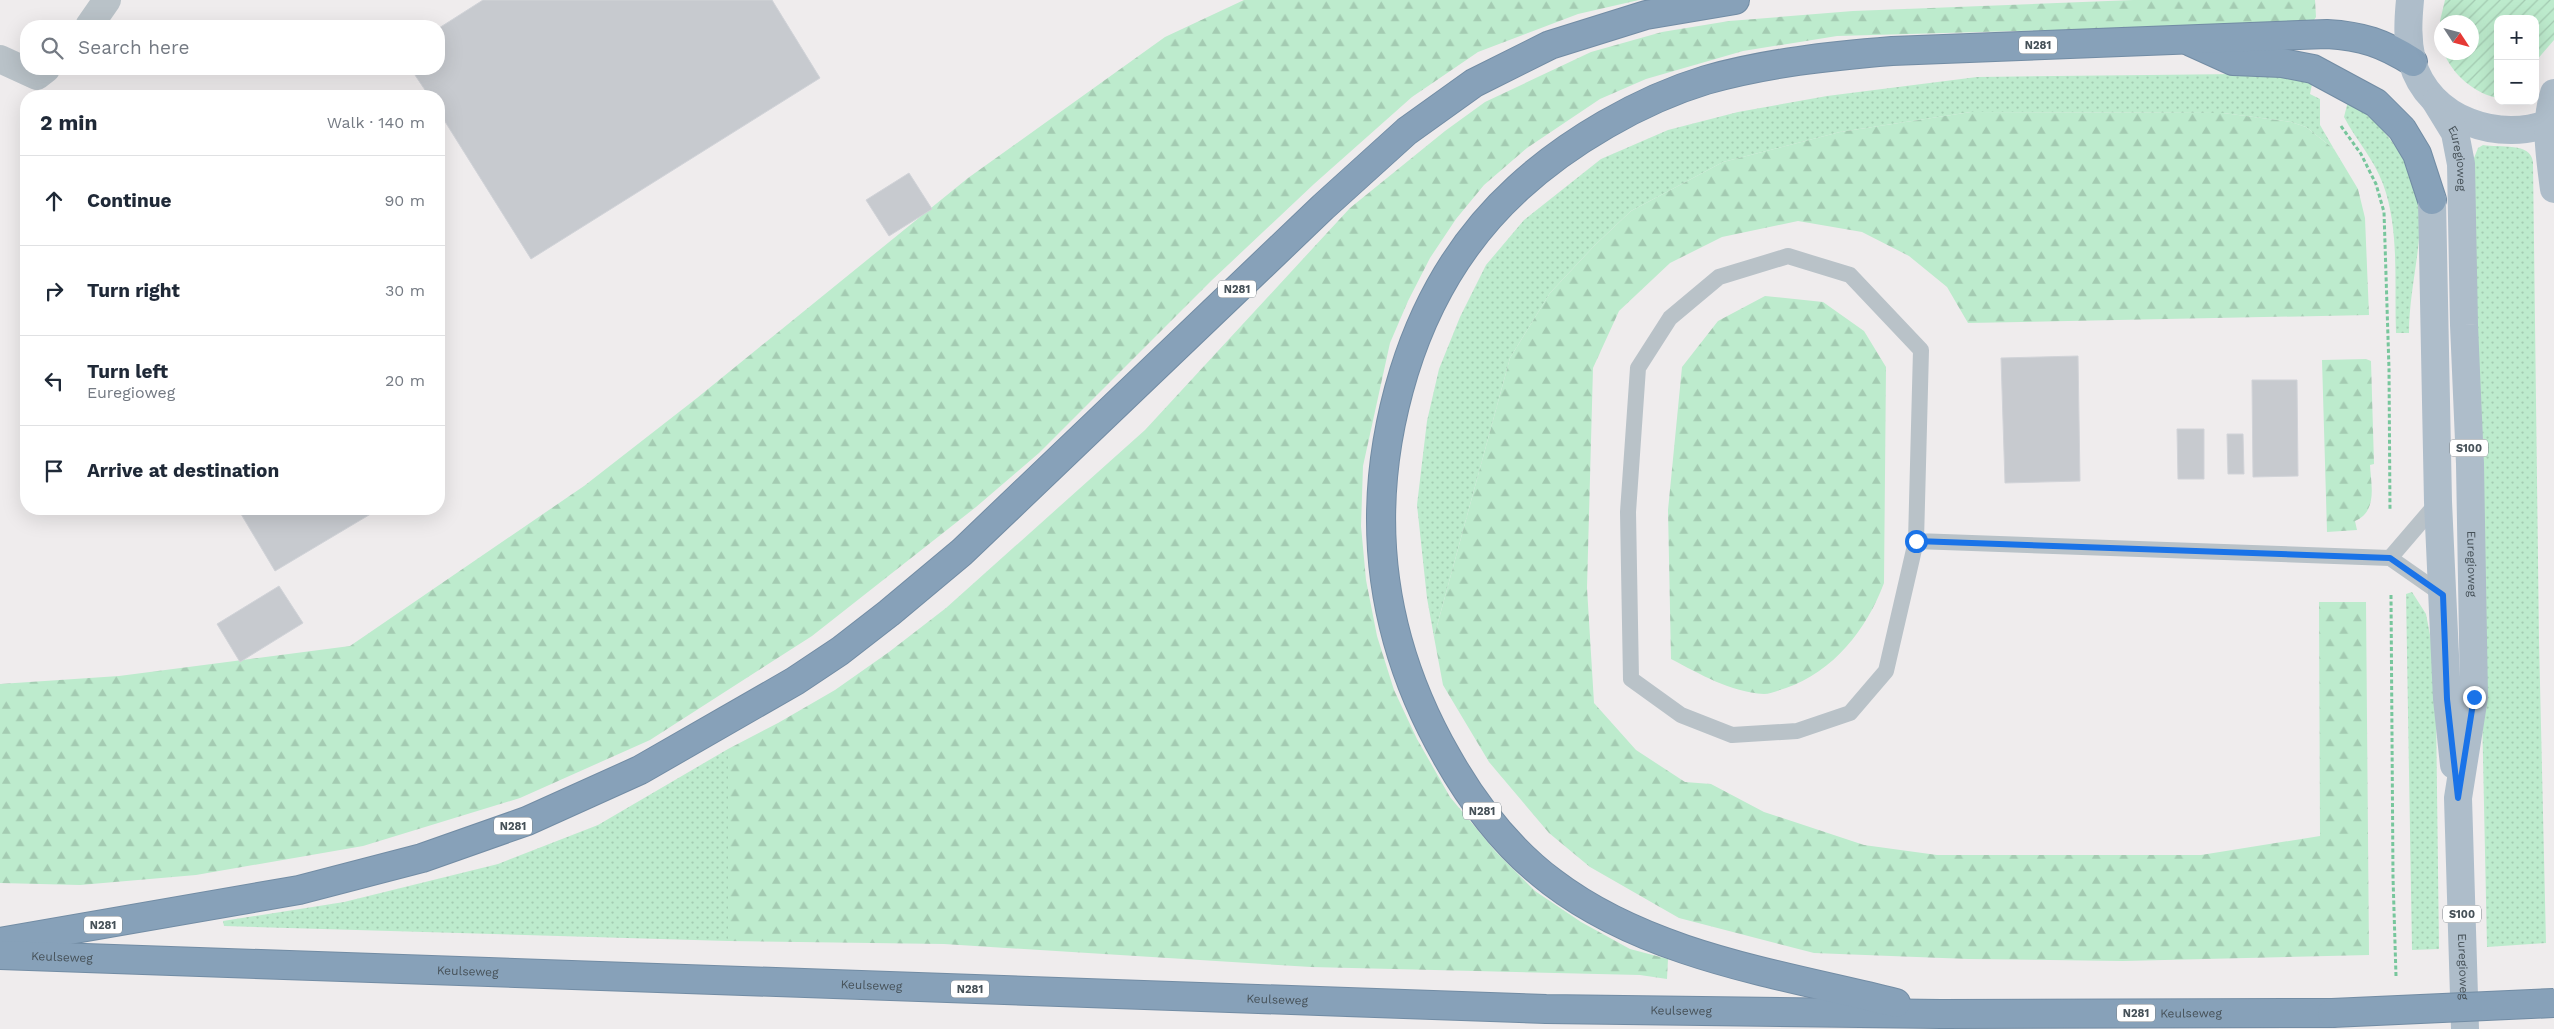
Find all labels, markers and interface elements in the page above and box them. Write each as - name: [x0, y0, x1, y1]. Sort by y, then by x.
- north arrow: [2434, 15, 2479, 60]
- map controls: [2494, 15, 2539, 105]
- button: +: [2494, 15, 2539, 60]
- search box: [20, 20, 445, 75]
- icon: search: [38, 34, 66, 62]
- text: Search here: [78, 36, 189, 59]
- road number: N281: [2019, 36, 2057, 54]
- button: −: [2494, 60, 2539, 105]
- text: 2 min: [40, 110, 97, 135]
- text: Walk · 140 m: [327, 113, 425, 132]
- street label: Euregioweg: [2445, 123, 2469, 192]
- icon: ahead: [40, 187, 68, 215]
- text: Continue: [87, 189, 171, 212]
- text: 90 m: [384, 191, 425, 210]
- icon: right: [40, 277, 68, 305]
- text: Turn right: [87, 279, 180, 302]
- road number: N281: [1218, 280, 1256, 298]
- text: 30 m: [385, 281, 425, 300]
- text: Turn left: [87, 360, 168, 383]
- icon: left: [40, 367, 68, 395]
- text: 20 m: [385, 371, 425, 390]
- text: Euregioweg: [87, 383, 175, 402]
- road number: S100: [2450, 439, 2488, 456]
- icon: arrive: [40, 457, 68, 485]
- text: Arrive at destination: [87, 459, 279, 482]
- route start: [1905, 530, 1928, 553]
- street label: Euregioweg: [2464, 531, 2479, 598]
- route end: [2463, 686, 2486, 709]
- road number: N281: [1463, 802, 1501, 819]
- road number: N281: [494, 818, 532, 834]
- road number: S100: [2443, 906, 2481, 922]
- road number: N281: [84, 916, 122, 934]
- street label: Euregioweg: [2455, 933, 2471, 1001]
- street label: Keulseweg: [31, 949, 94, 965]
- street label: Keulseweg: [437, 963, 499, 979]
- street label: Keulseweg: [840, 977, 903, 994]
- road number: N281: [951, 981, 989, 998]
- street label: Keulseweg: [1246, 992, 1309, 1008]
- street label: Keulseweg: [1650, 1003, 1713, 1018]
- road number: N281: [2117, 1004, 2155, 1021]
- street label: Keulseweg: [2160, 1006, 2222, 1020]

